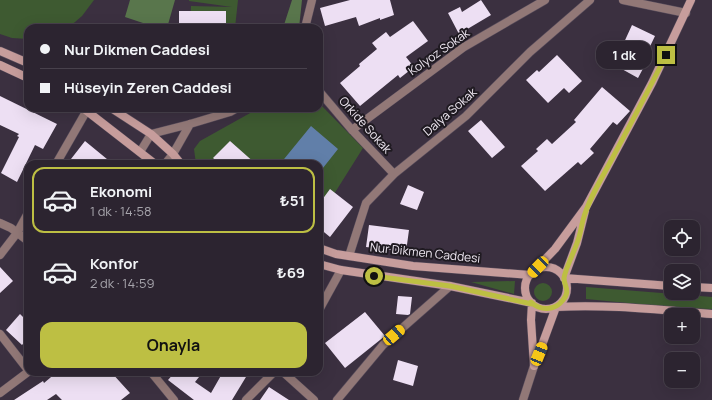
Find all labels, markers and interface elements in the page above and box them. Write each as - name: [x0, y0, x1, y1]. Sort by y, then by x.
- street label: Kolyoz Sokak: [405, 24, 474, 79]
- text: Nur Dikmen Caddesi: [64, 39, 210, 60]
- callout: 1 dk: [596, 41, 652, 69]
- text: 1 dk: [612, 46, 636, 64]
- route end: [657, 46, 675, 64]
- text: Hüseyin Zeren Caddesi: [64, 77, 232, 98]
- street label: Dalya Sokak: [419, 83, 481, 140]
- street label: Orkide Sokak: [335, 92, 396, 158]
- text: Ekonomi: [90, 181, 152, 202]
- icon: car: [42, 182, 78, 218]
- text: ₺51: [280, 190, 305, 211]
- text: 1 dk · 14:58: [90, 202, 152, 220]
- map controls: [664, 220, 700, 388]
- button: locate: [664, 220, 700, 256]
- street label: Nur Dikmen Caddesi: [369, 238, 481, 267]
- text: Konfor: [90, 253, 138, 274]
- icon: car: [42, 254, 78, 290]
- car: [525, 254, 551, 280]
- text: ₺69: [277, 262, 305, 283]
- button: layers: [664, 264, 700, 300]
- route start: [365, 267, 383, 285]
- text: 2 dk · 14:59: [90, 274, 155, 292]
- button: +: [664, 308, 700, 344]
- button: Onayla: [40, 322, 307, 368]
- car: [381, 323, 407, 347]
- car: [529, 341, 549, 367]
- button: −: [664, 352, 700, 388]

